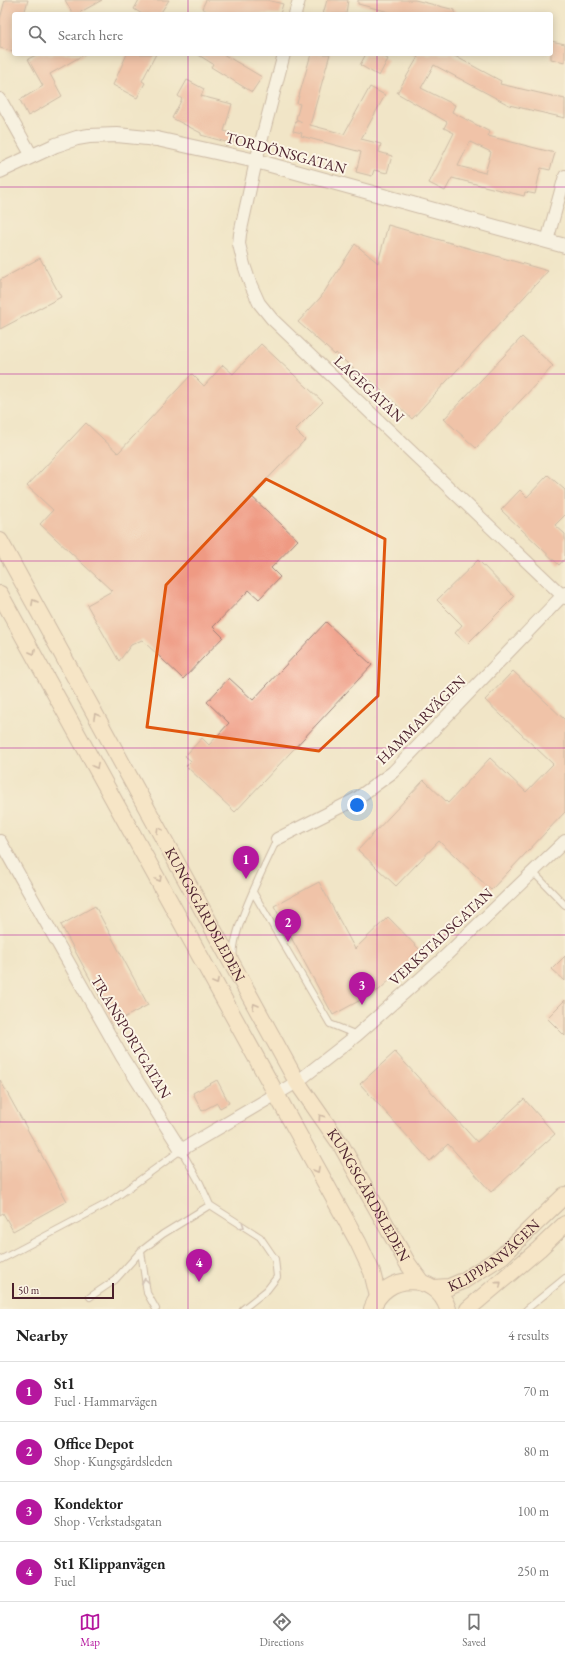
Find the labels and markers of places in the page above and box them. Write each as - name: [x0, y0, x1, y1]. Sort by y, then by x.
- pin: 1: [233, 846, 259, 879]
- pin: 2: [275, 909, 301, 942]
- pin: 3: [349, 972, 375, 1005]
- pin: 4: [186, 1249, 212, 1282]

